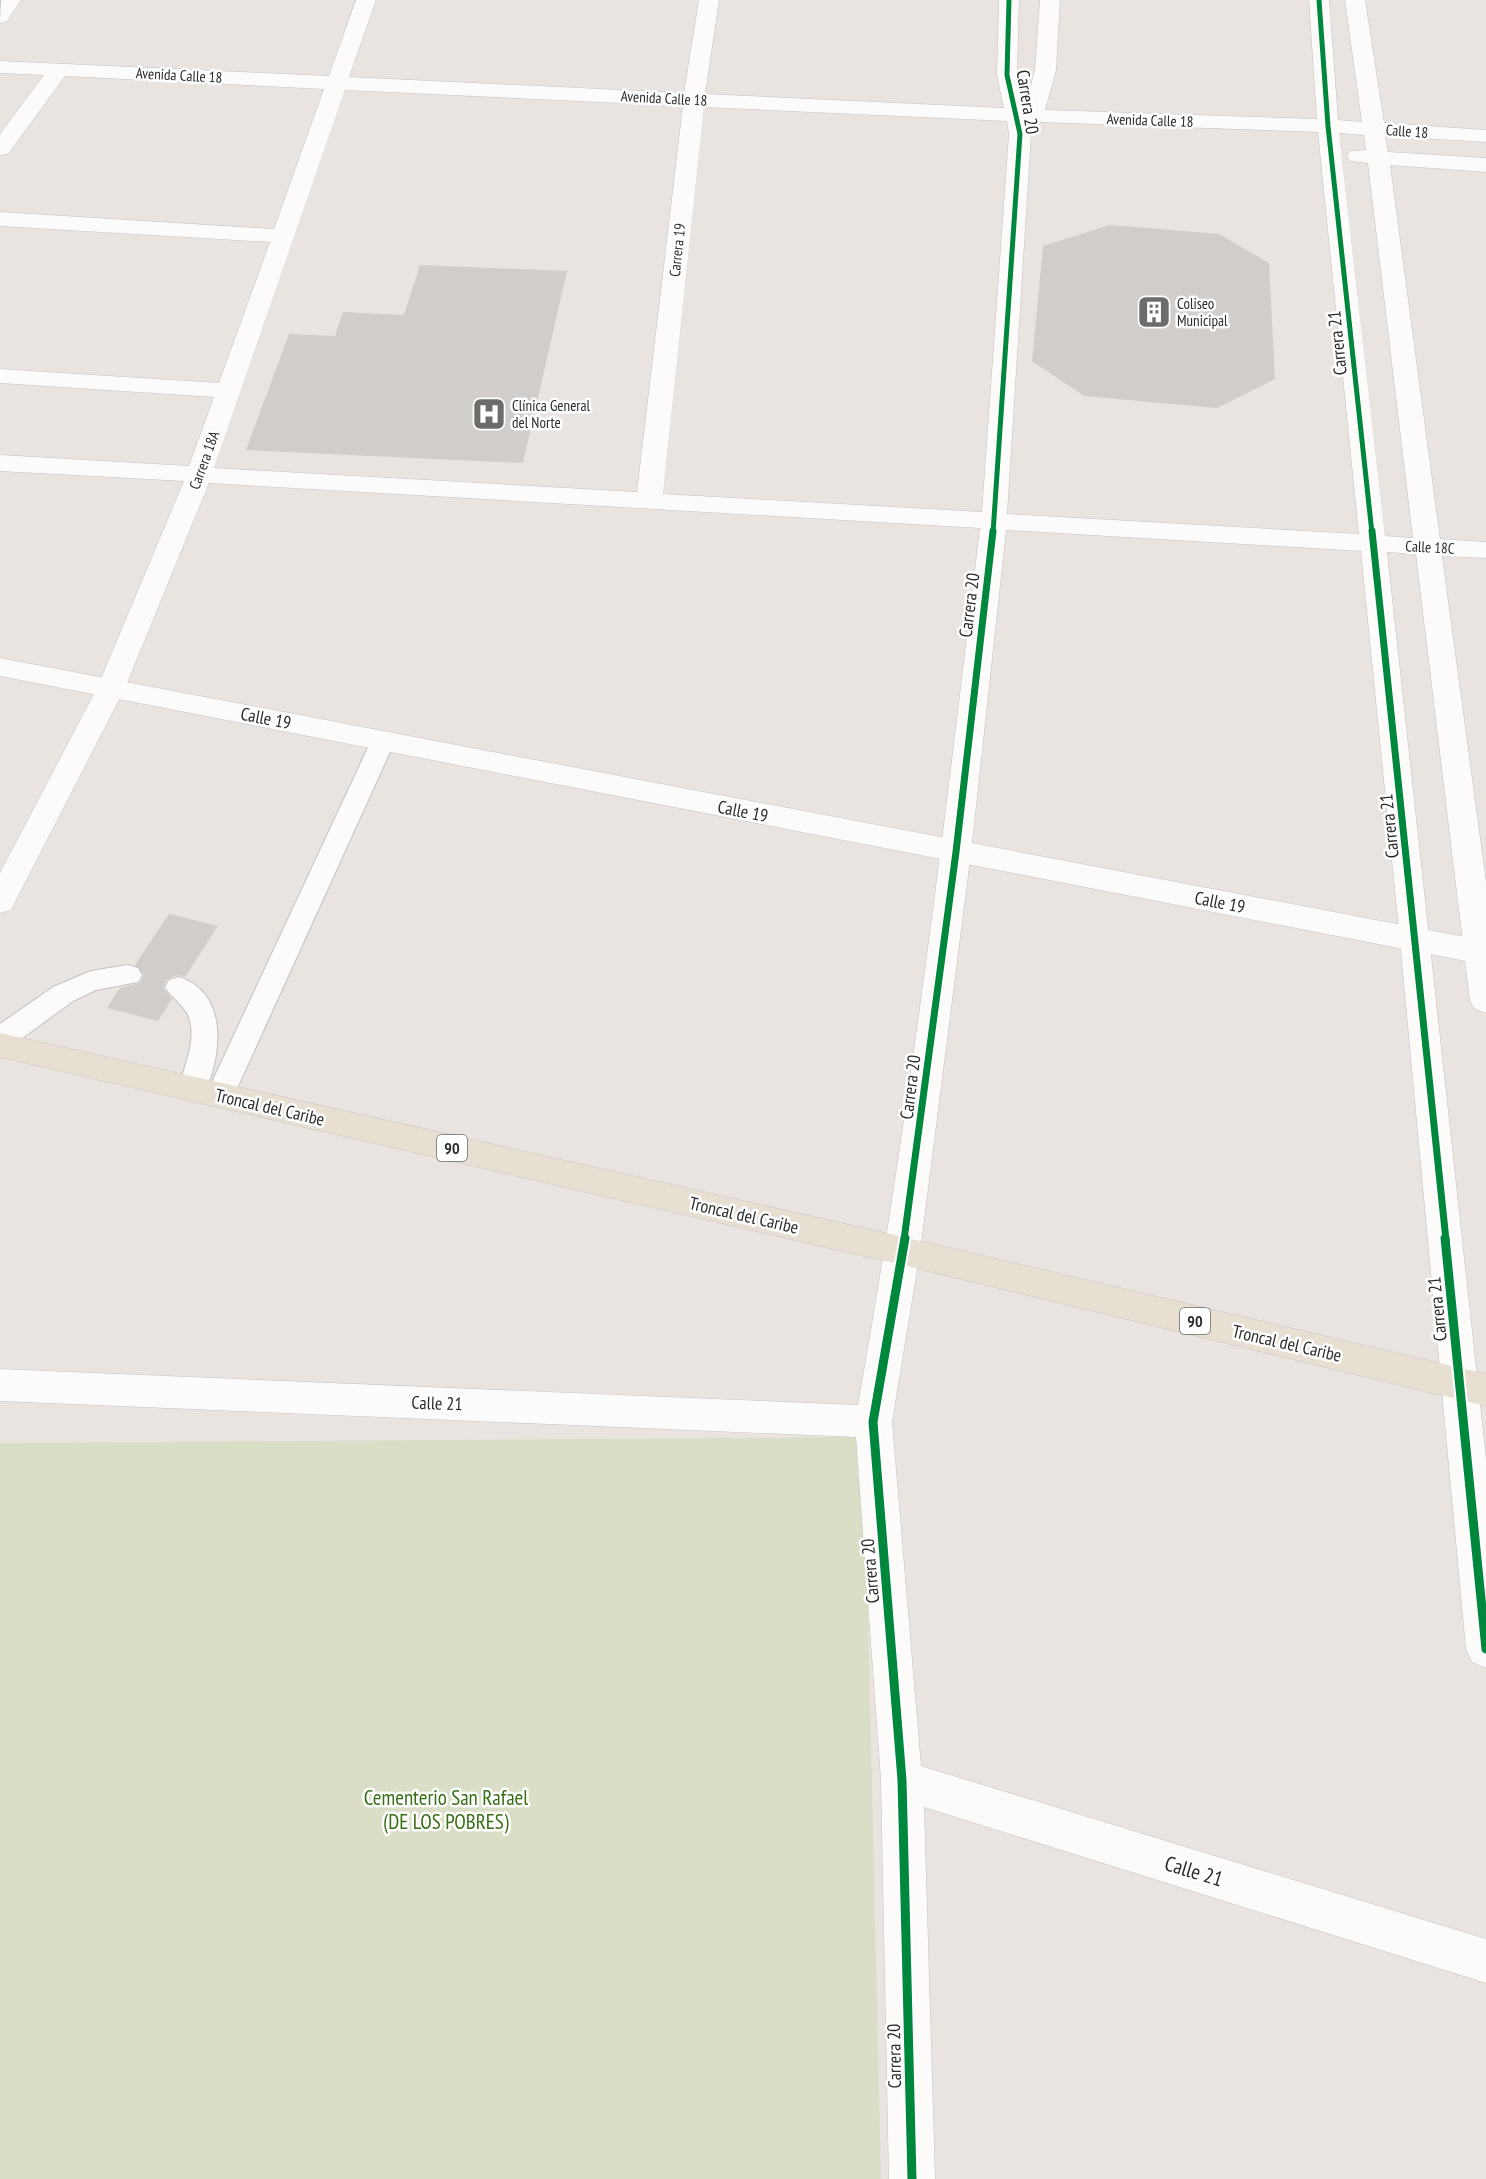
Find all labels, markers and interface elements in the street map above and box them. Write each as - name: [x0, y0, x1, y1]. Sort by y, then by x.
- street label: Avenida Calle 18: [135, 63, 223, 87]
- street label: Carrera 20: [1012, 68, 1044, 136]
- street label: Avenida Calle 18: [620, 86, 708, 110]
- street label: Avenida Calle 18: [1106, 109, 1194, 131]
- street label: Calle 18: [1385, 120, 1429, 142]
- street label: Carrera 19: [665, 222, 689, 278]
- building icon: Coliseo Municipal: [1136, 294, 1172, 330]
- place label: Coliseo Municipal: [1177, 294, 1228, 330]
- street label: Carrera 21: [1322, 310, 1352, 376]
- hospital icon: Clínica General del Norte: [471, 396, 507, 432]
- place label: Clínica General del Norte: [512, 396, 590, 432]
- street label: Carrera 18A: [185, 427, 224, 492]
- street label: Calle 18C: [1405, 536, 1455, 558]
- street label: Carrera 20: [954, 572, 984, 638]
- street label: Calle 19: [239, 702, 293, 734]
- street label: Carrera 21: [1374, 793, 1404, 859]
- street label: Calle 19: [716, 795, 770, 827]
- street label: Calle 19: [1193, 886, 1247, 918]
- street label: Carrera 20: [895, 1054, 925, 1120]
- street label: Troncal del Caribe: [213, 1083, 327, 1131]
- road number: 90: [437, 1135, 467, 1161]
- street label: Troncal del Caribe: [687, 1191, 801, 1239]
- street label: Carrera 21: [1422, 1276, 1452, 1342]
- road number: 90: [1180, 1308, 1210, 1334]
- street label: Troncal del Caribe: [1230, 1319, 1344, 1367]
- street label: Calle 21: [411, 1391, 463, 1415]
- street label: Carrera 20: [856, 1538, 884, 1604]
- park label: Cementerio San Rafael (DE LOS POBRES): [364, 1784, 528, 1835]
- street label: Calle 21: [1162, 1849, 1226, 1893]
- street label: Carrera 20: [882, 2023, 906, 2089]

